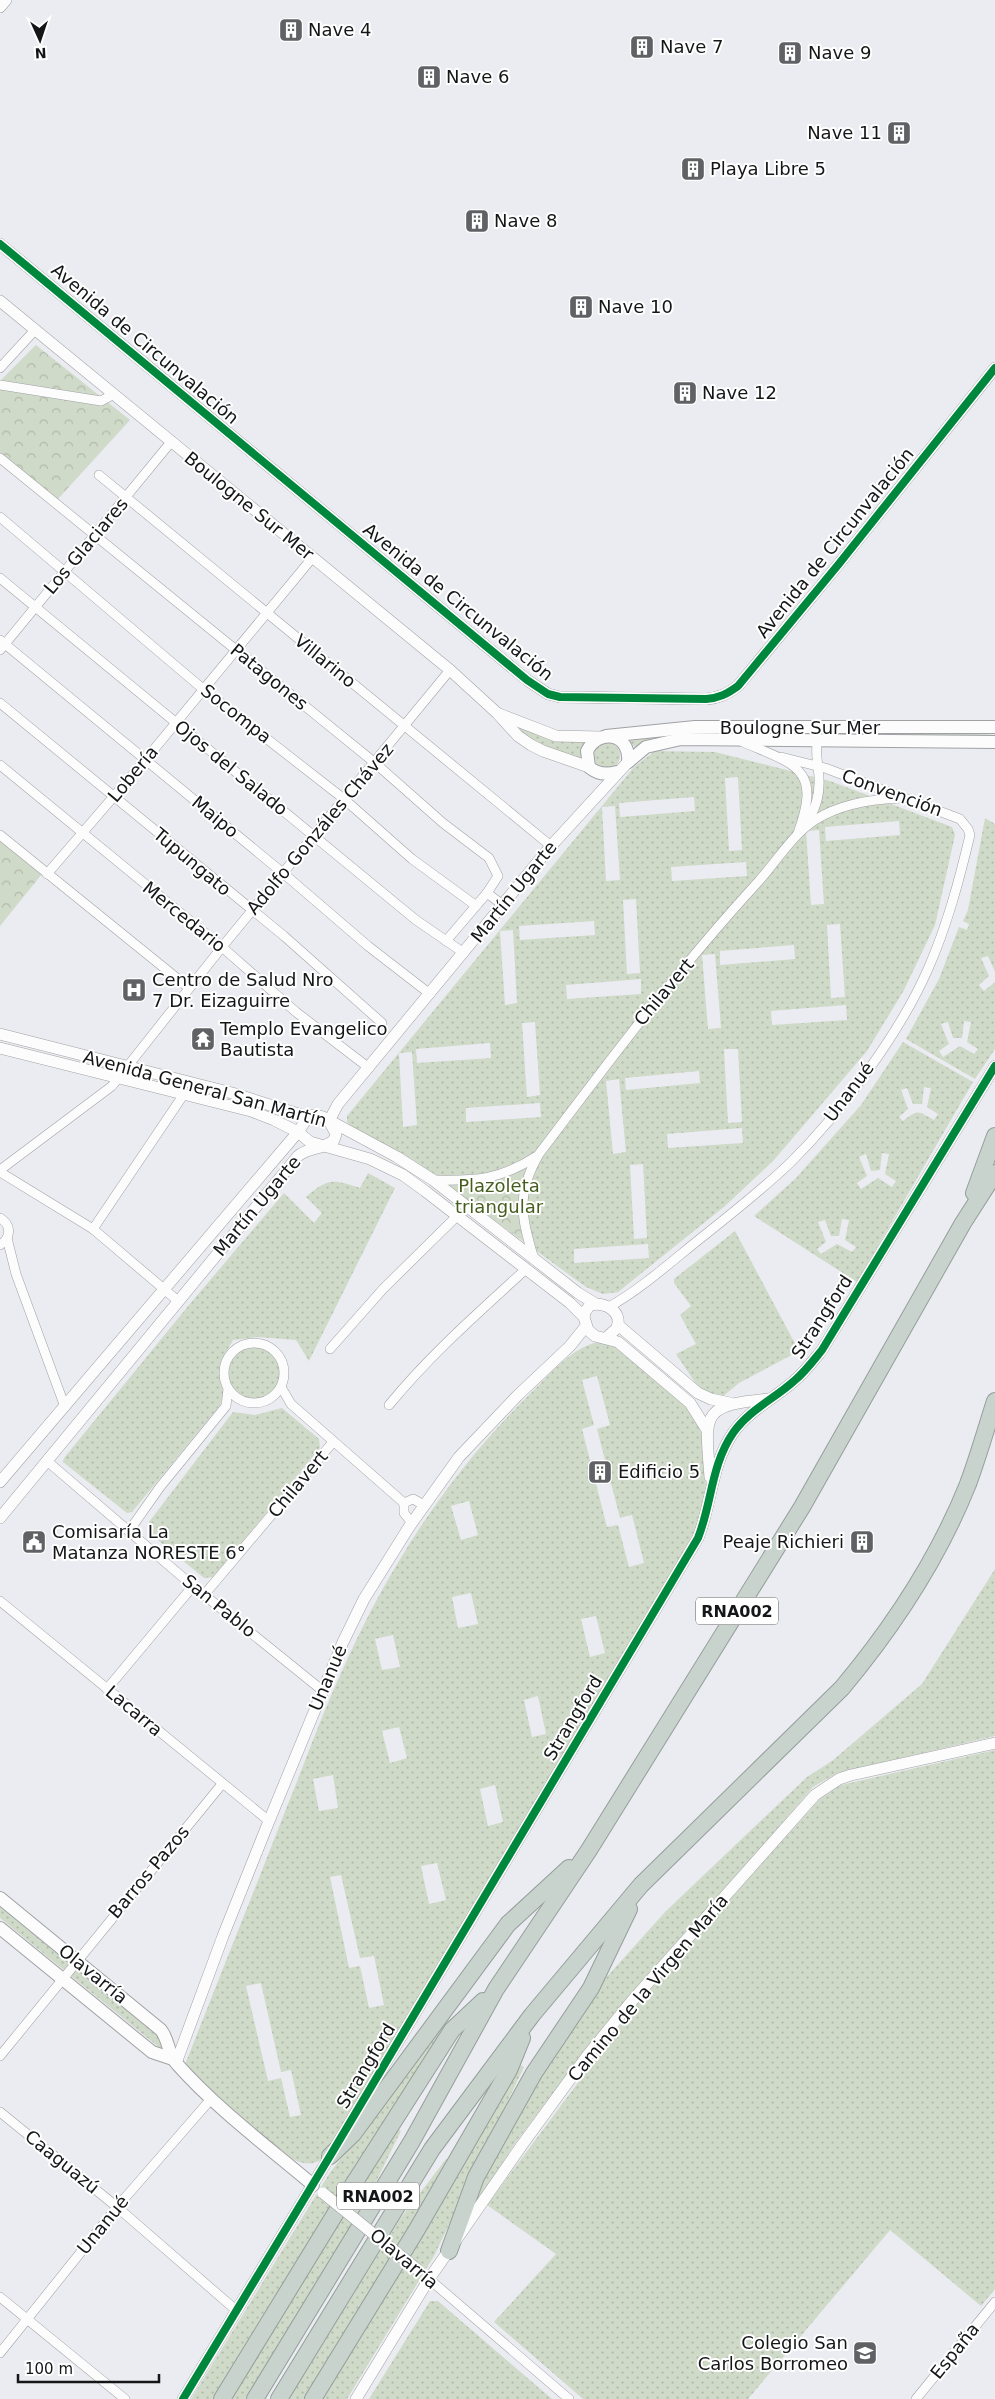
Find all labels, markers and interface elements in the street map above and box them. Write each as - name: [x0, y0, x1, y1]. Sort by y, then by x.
- north arrow: [15, 15, 65, 65]
- building icon: Nave 4: [278, 17, 304, 43]
- place label: Nave 4: [308, 19, 371, 40]
- building icon: Nave 7: [629, 34, 655, 60]
- place label: Nave 7: [660, 36, 723, 57]
- building icon: Nave 9: [777, 40, 803, 66]
- place label: Nave 9: [808, 42, 871, 63]
- text: N: [34, 45, 47, 61]
- building icon: Nave 6: [416, 64, 442, 90]
- place label: Nave 6: [446, 66, 509, 87]
- building icon: Nave 11: [886, 120, 912, 146]
- place label: Nave 11: [807, 122, 882, 143]
- building icon: Playa Libre 5: [680, 156, 706, 182]
- place label: Playa Libre 5: [710, 158, 826, 179]
- building icon: Nave 8: [464, 208, 490, 234]
- place label: Nave 8: [494, 210, 557, 231]
- street label: Avenida de Circunvalación: [47, 259, 243, 428]
- building icon: Nave 10: [568, 294, 594, 320]
- place label: Nave 10: [598, 296, 673, 317]
- building icon: Nave 12: [672, 380, 698, 406]
- place label: Nave 12: [702, 382, 777, 403]
- street label: Avenida de Circunvalación: [752, 444, 918, 642]
- street label: Boulogne Sur Mer: [180, 447, 319, 565]
- street label: Los Glaciares: [39, 493, 132, 598]
- street label: Avenida de Circunvalación: [359, 519, 557, 685]
- street label: Villarino: [290, 630, 360, 692]
- street label: Patagones: [226, 639, 312, 714]
- street label: Socompa: [197, 680, 276, 748]
- street label: Ojos del Salado: [171, 716, 292, 820]
- street label: Boulogne Sur Mer: [720, 717, 881, 738]
- street label: Adolfo Gonzáles Chávez: [242, 739, 397, 918]
- street label: Lobería: [103, 741, 162, 806]
- street label: Convención: [839, 765, 945, 820]
- street label: Maipo: [188, 791, 243, 842]
- street label: Tupungato: [149, 823, 235, 900]
- street label: Martín Ugarte: [466, 837, 561, 947]
- street label: Mercedario: [139, 877, 230, 956]
- street label: Chilavert: [629, 954, 698, 1030]
- place label: Centro de Salud Nro 7 Dr. Eizaguirre: [152, 969, 334, 1011]
- hospital icon: Centro de Salud Nro 7 Dr. Eizaguirre: [121, 977, 147, 1003]
- place label: Templo Evangelico Bautista: [219, 1018, 388, 1060]
- temple icon: Templo Evangelico Bautista: [190, 1026, 216, 1052]
- street label: Avenida General San Martín: [81, 1046, 329, 1131]
- street label: Unanué: [819, 1058, 878, 1126]
- street label: Martín Ugarte: [209, 1151, 305, 1260]
- park label: Plazoleta triangular: [455, 1175, 544, 1217]
- street label: Strangford: [787, 1271, 856, 1363]
- street label: Chilavert: [263, 1446, 332, 1522]
- building icon: Edificio 5: [587, 1459, 613, 1485]
- place label: Edificio 5: [618, 1461, 700, 1482]
- place label: Comisaría La Matanza NORESTE 6°: [52, 1521, 246, 1563]
- public building icon: Comisaría La Matanza NORESTE 6°: [21, 1529, 47, 1555]
- building icon: Peaje Richieri: [849, 1529, 875, 1555]
- place label: Peaje Richieri: [723, 1531, 844, 1552]
- street label: San Pablo: [178, 1570, 260, 1641]
- road number: RNA002: [696, 1598, 778, 1624]
- street label: Unanué: [304, 1642, 351, 1714]
- street label: Strangford: [539, 1671, 606, 1764]
- street label: Lacarra: [102, 1681, 167, 1740]
- street label: Barros Pazos: [104, 1821, 193, 1922]
- street label: Camino de la Virgen María: [563, 1890, 732, 2086]
- street label: Olavarría: [55, 1940, 132, 2008]
- street label: Strangford: [332, 2019, 399, 2112]
- street label: Caaguazú: [21, 2125, 104, 2198]
- road number: RNA002: [337, 2182, 419, 2210]
- street label: Unanué: [73, 2191, 133, 2258]
- street label: Olavarría: [366, 2224, 443, 2293]
- street label: España: [926, 2319, 983, 2383]
- place label: Colegio San Carlos Borromeo: [698, 2332, 848, 2374]
- school or university icon: Colegio San Carlos Borromeo: [852, 2340, 878, 2366]
- scale bar: [18, 2352, 159, 2384]
- text: 100 m: [25, 2360, 73, 2378]

